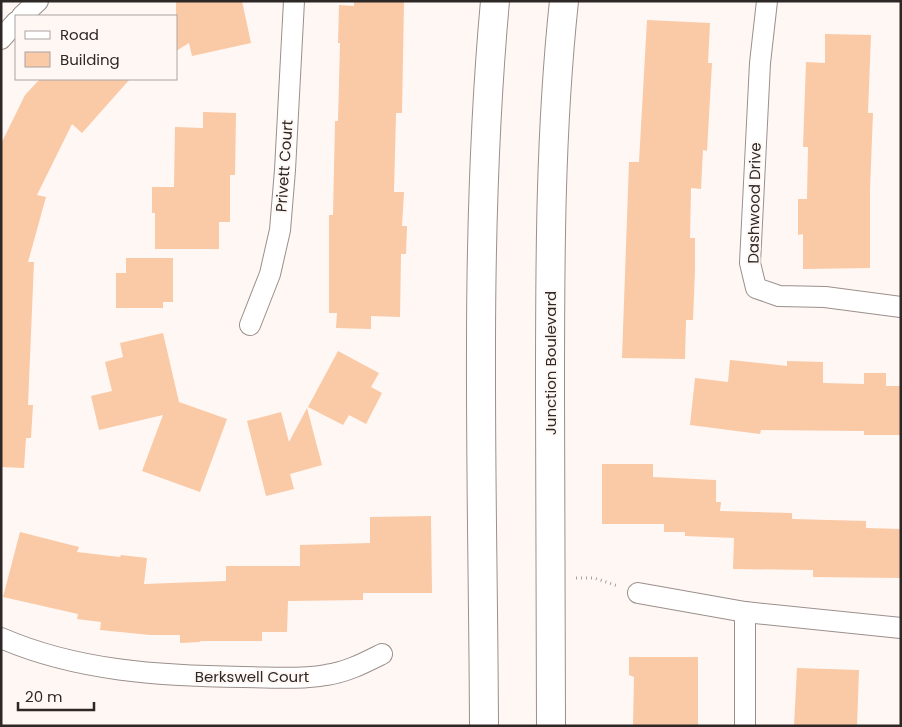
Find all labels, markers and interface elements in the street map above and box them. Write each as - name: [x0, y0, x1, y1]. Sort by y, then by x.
- legend: [15, 15, 178, 80]
- text: Road: [60, 24, 99, 45]
- text: Building: [60, 49, 120, 70]
- street label: Privett Court: [270, 119, 298, 213]
- street label: Dashwood Drive: [742, 142, 766, 264]
- street label: Junction Boulevard: [540, 291, 561, 435]
- street label: Berkswell Court: [195, 666, 309, 687]
- scale bar: [18, 680, 94, 712]
- text: 20 m: [25, 686, 63, 707]

